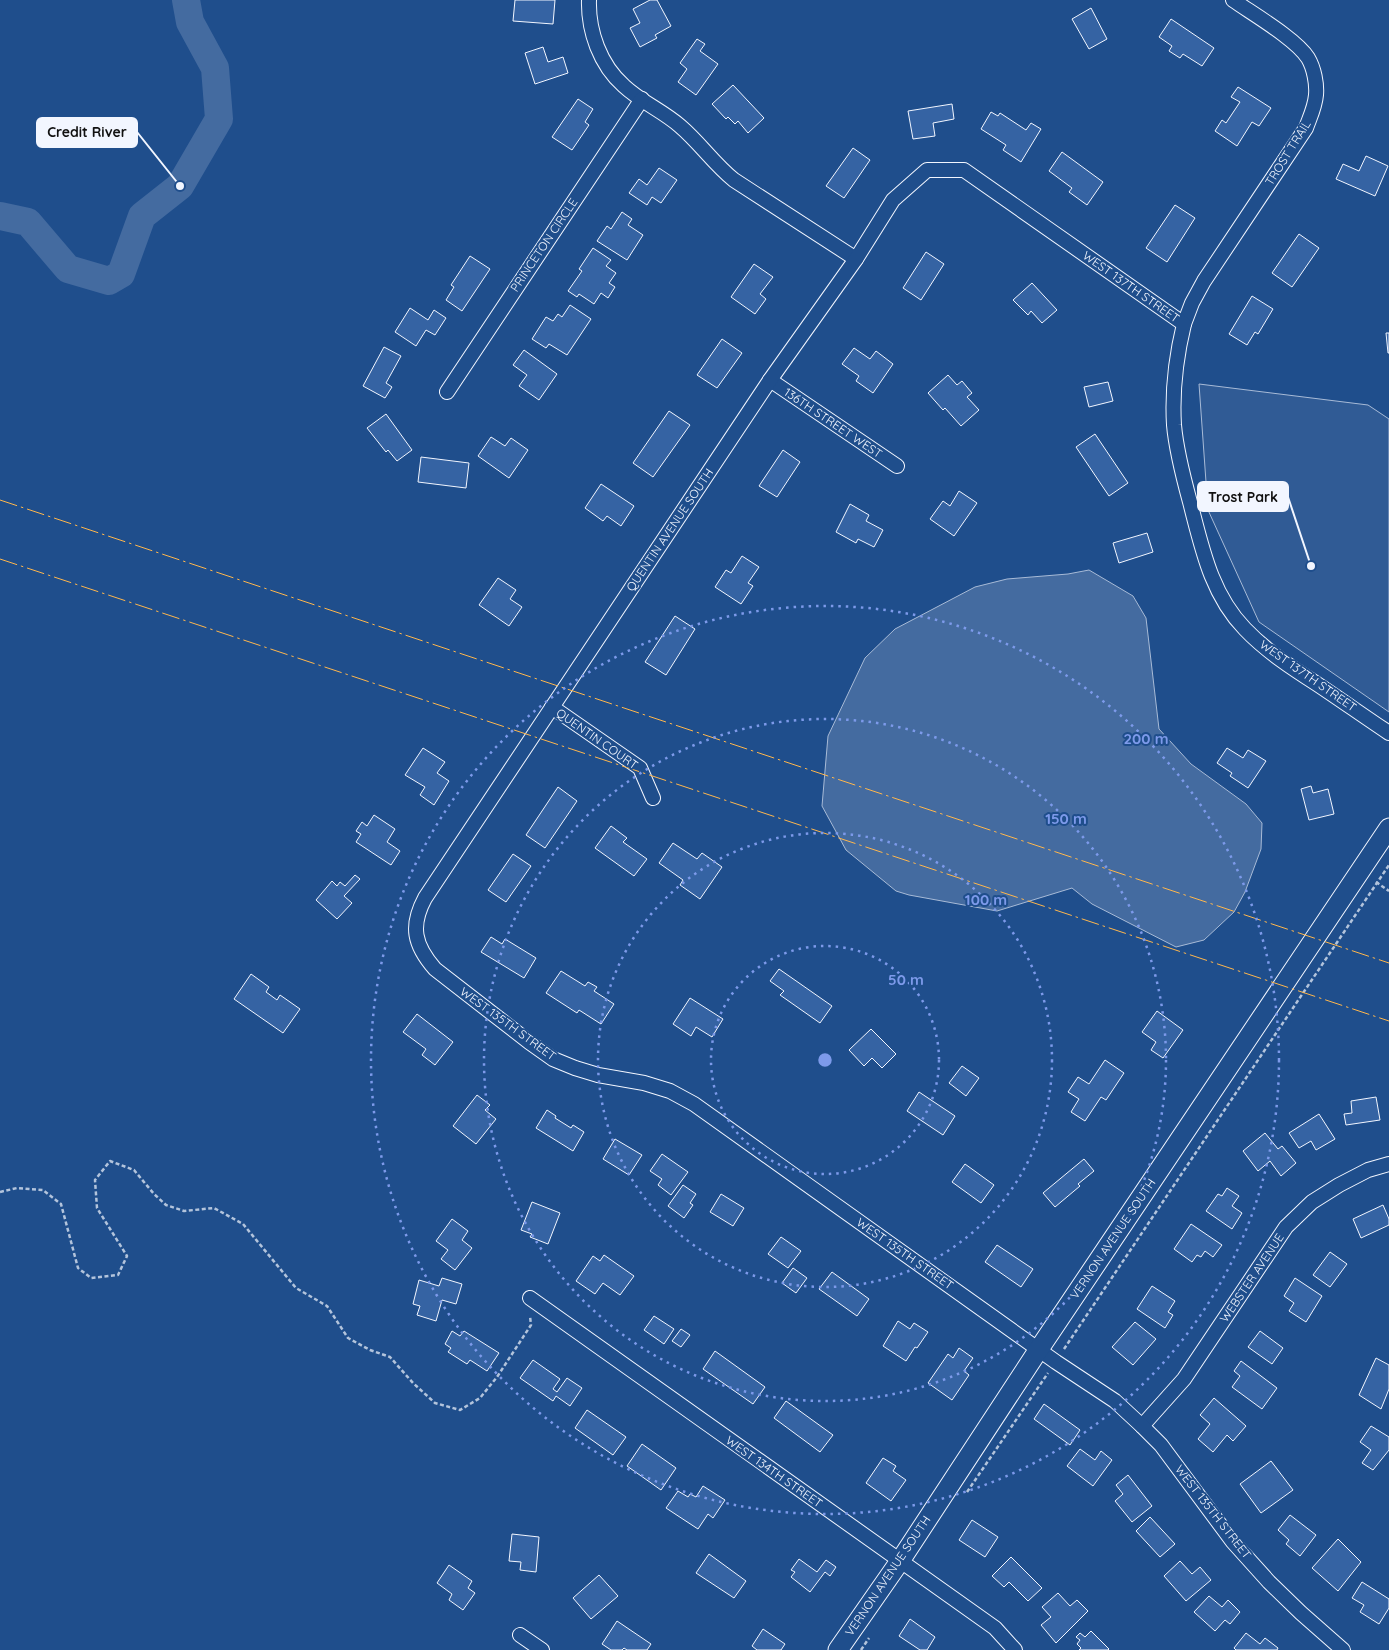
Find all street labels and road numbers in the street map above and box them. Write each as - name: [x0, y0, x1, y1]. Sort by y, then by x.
- street label: TROST TRAIL: [1262, 117, 1314, 188]
- street label: PRINCETON CIRCLE: [507, 195, 581, 294]
- street label: WEST 137TH STREET: [1080, 248, 1183, 326]
- street label: 136TH STREET WEST: [781, 384, 885, 461]
- street label: QUENTIN AVENUE SOUTH: [623, 465, 716, 594]
- street label: WEST 137TH STREET: [1257, 637, 1360, 715]
- street label: QUENTIN COURT: [554, 705, 641, 772]
- street label: WEST 135TH STREET: [457, 984, 559, 1063]
- street label: VERNON AVENUE SOUTH: [1067, 1176, 1159, 1302]
- street label: WEST 135TH STREET: [854, 1214, 957, 1293]
- street label: WEBSTER AVENUE: [1216, 1230, 1287, 1325]
- street label: WEST 134TH STREET: [723, 1433, 826, 1511]
- street label: WEST 135TH STREET: [1172, 1462, 1255, 1562]
- street label: VERNON AVENUE SOUTH: [842, 1513, 934, 1639]

